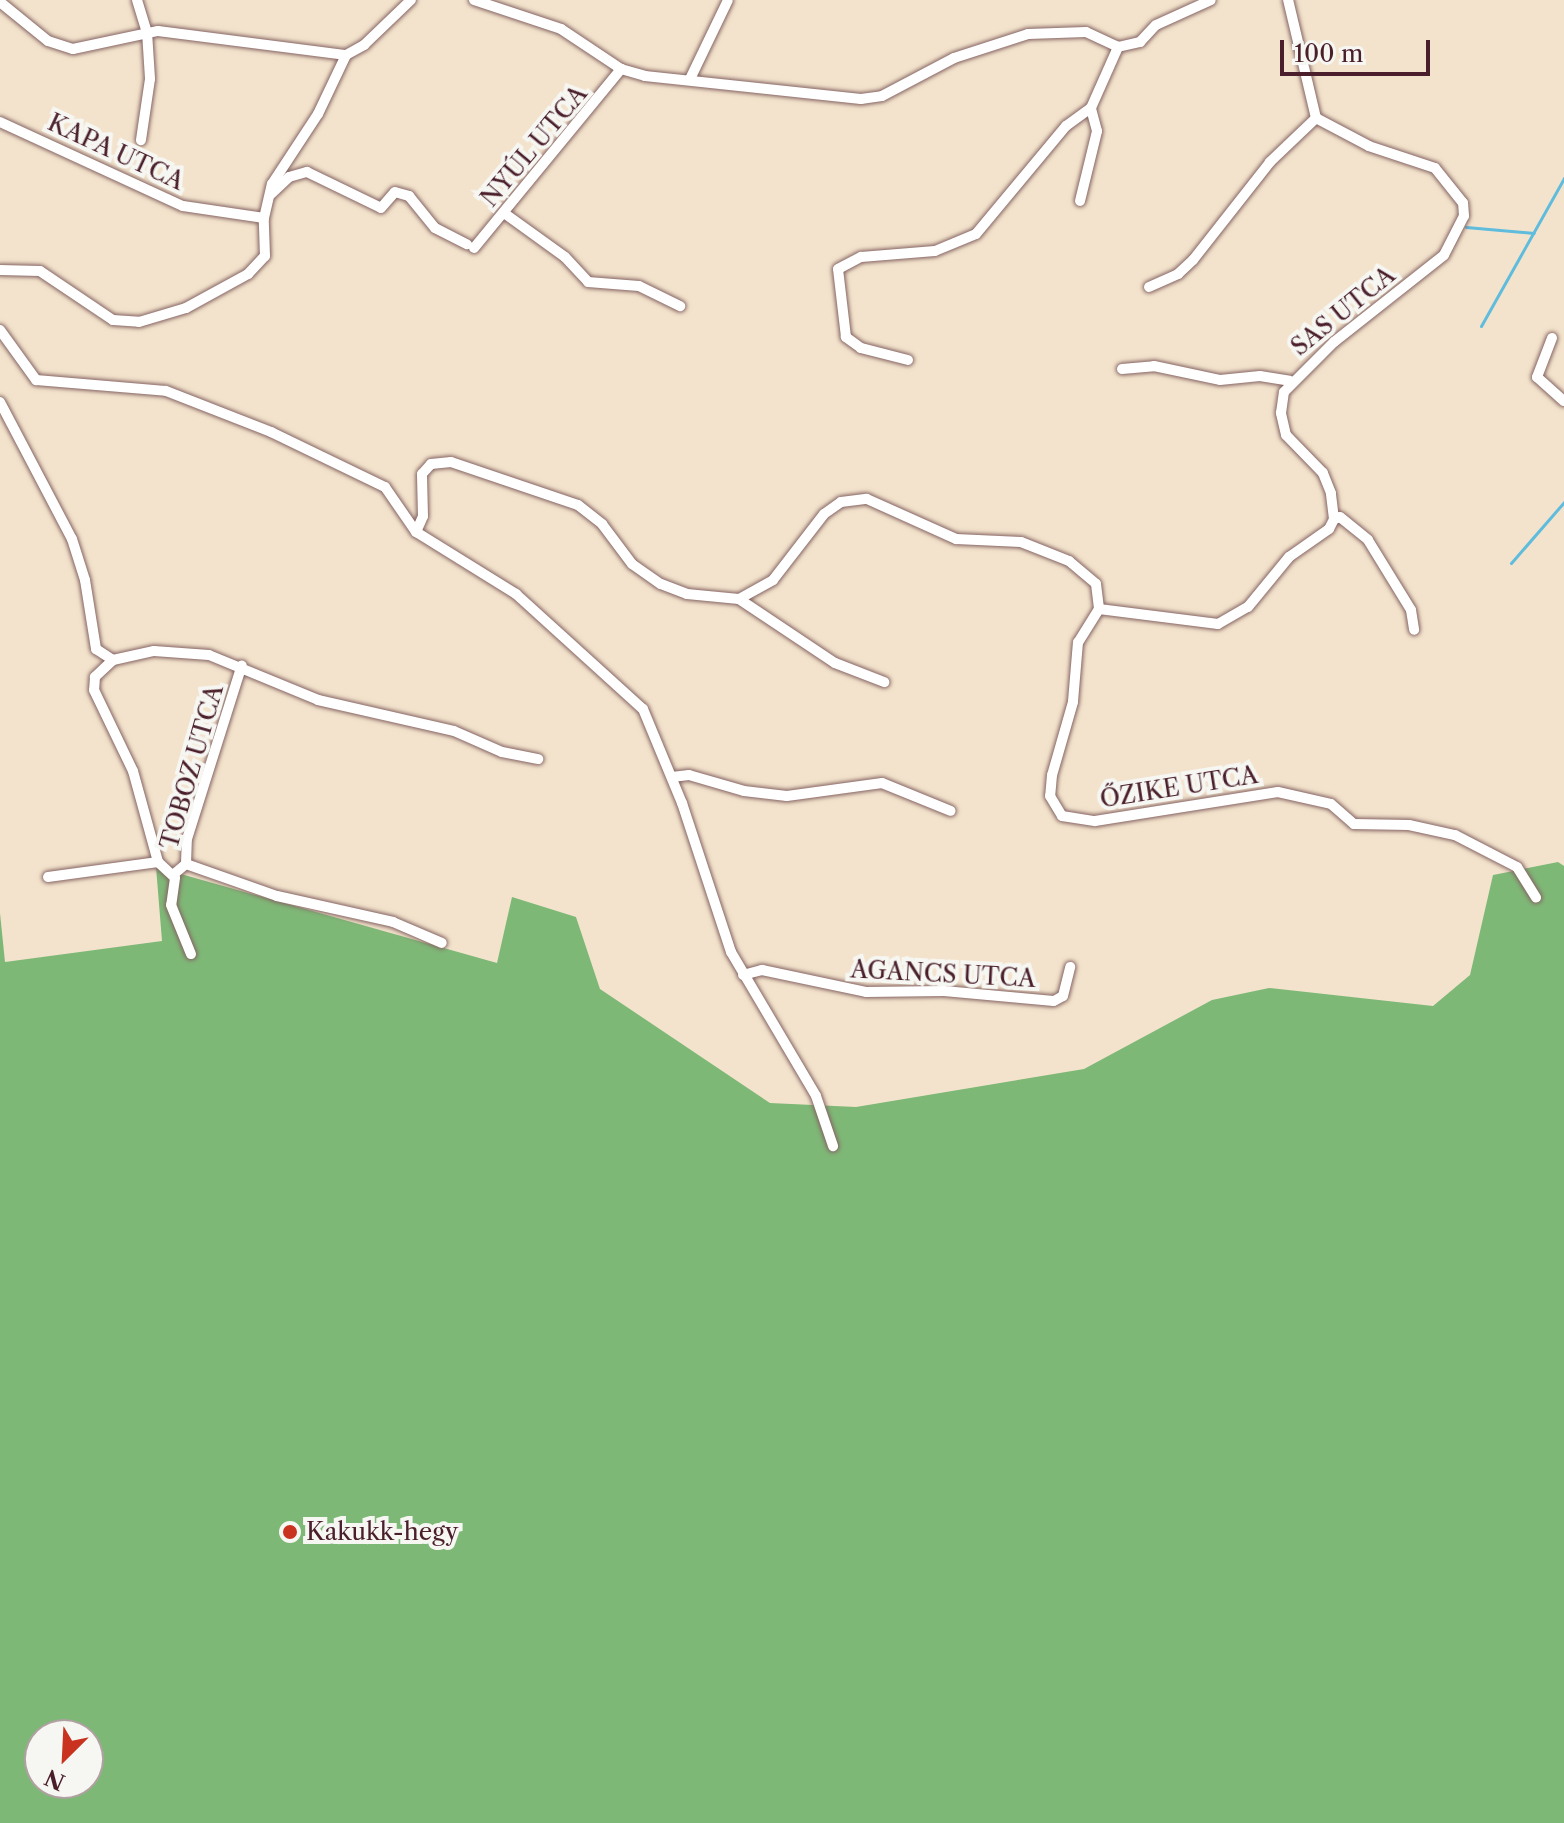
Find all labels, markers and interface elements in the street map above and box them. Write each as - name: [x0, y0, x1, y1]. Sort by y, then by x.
- scale bar: [1284, 24, 1434, 74]
- text: 100 m: [1294, 39, 1363, 68]
- street label: NYÚL UTCA: [475, 79, 593, 213]
- street label: KAPA UTCA: [43, 108, 189, 196]
- street label: SAS UTCA: [1285, 260, 1401, 362]
- street label: TOBOZ UTCA: [155, 681, 229, 853]
- street label: ŐZIKE UTCA: [1098, 760, 1260, 814]
- street label: AGANCS UTCA: [850, 955, 1036, 993]
- place label: Kakukk-hegy: [306, 1518, 458, 1546]
- marker: Kakukk-hegy: [281, 1523, 299, 1541]
- north arrow: [24, 1719, 104, 1799]
- text: N: [41, 1763, 69, 1796]

